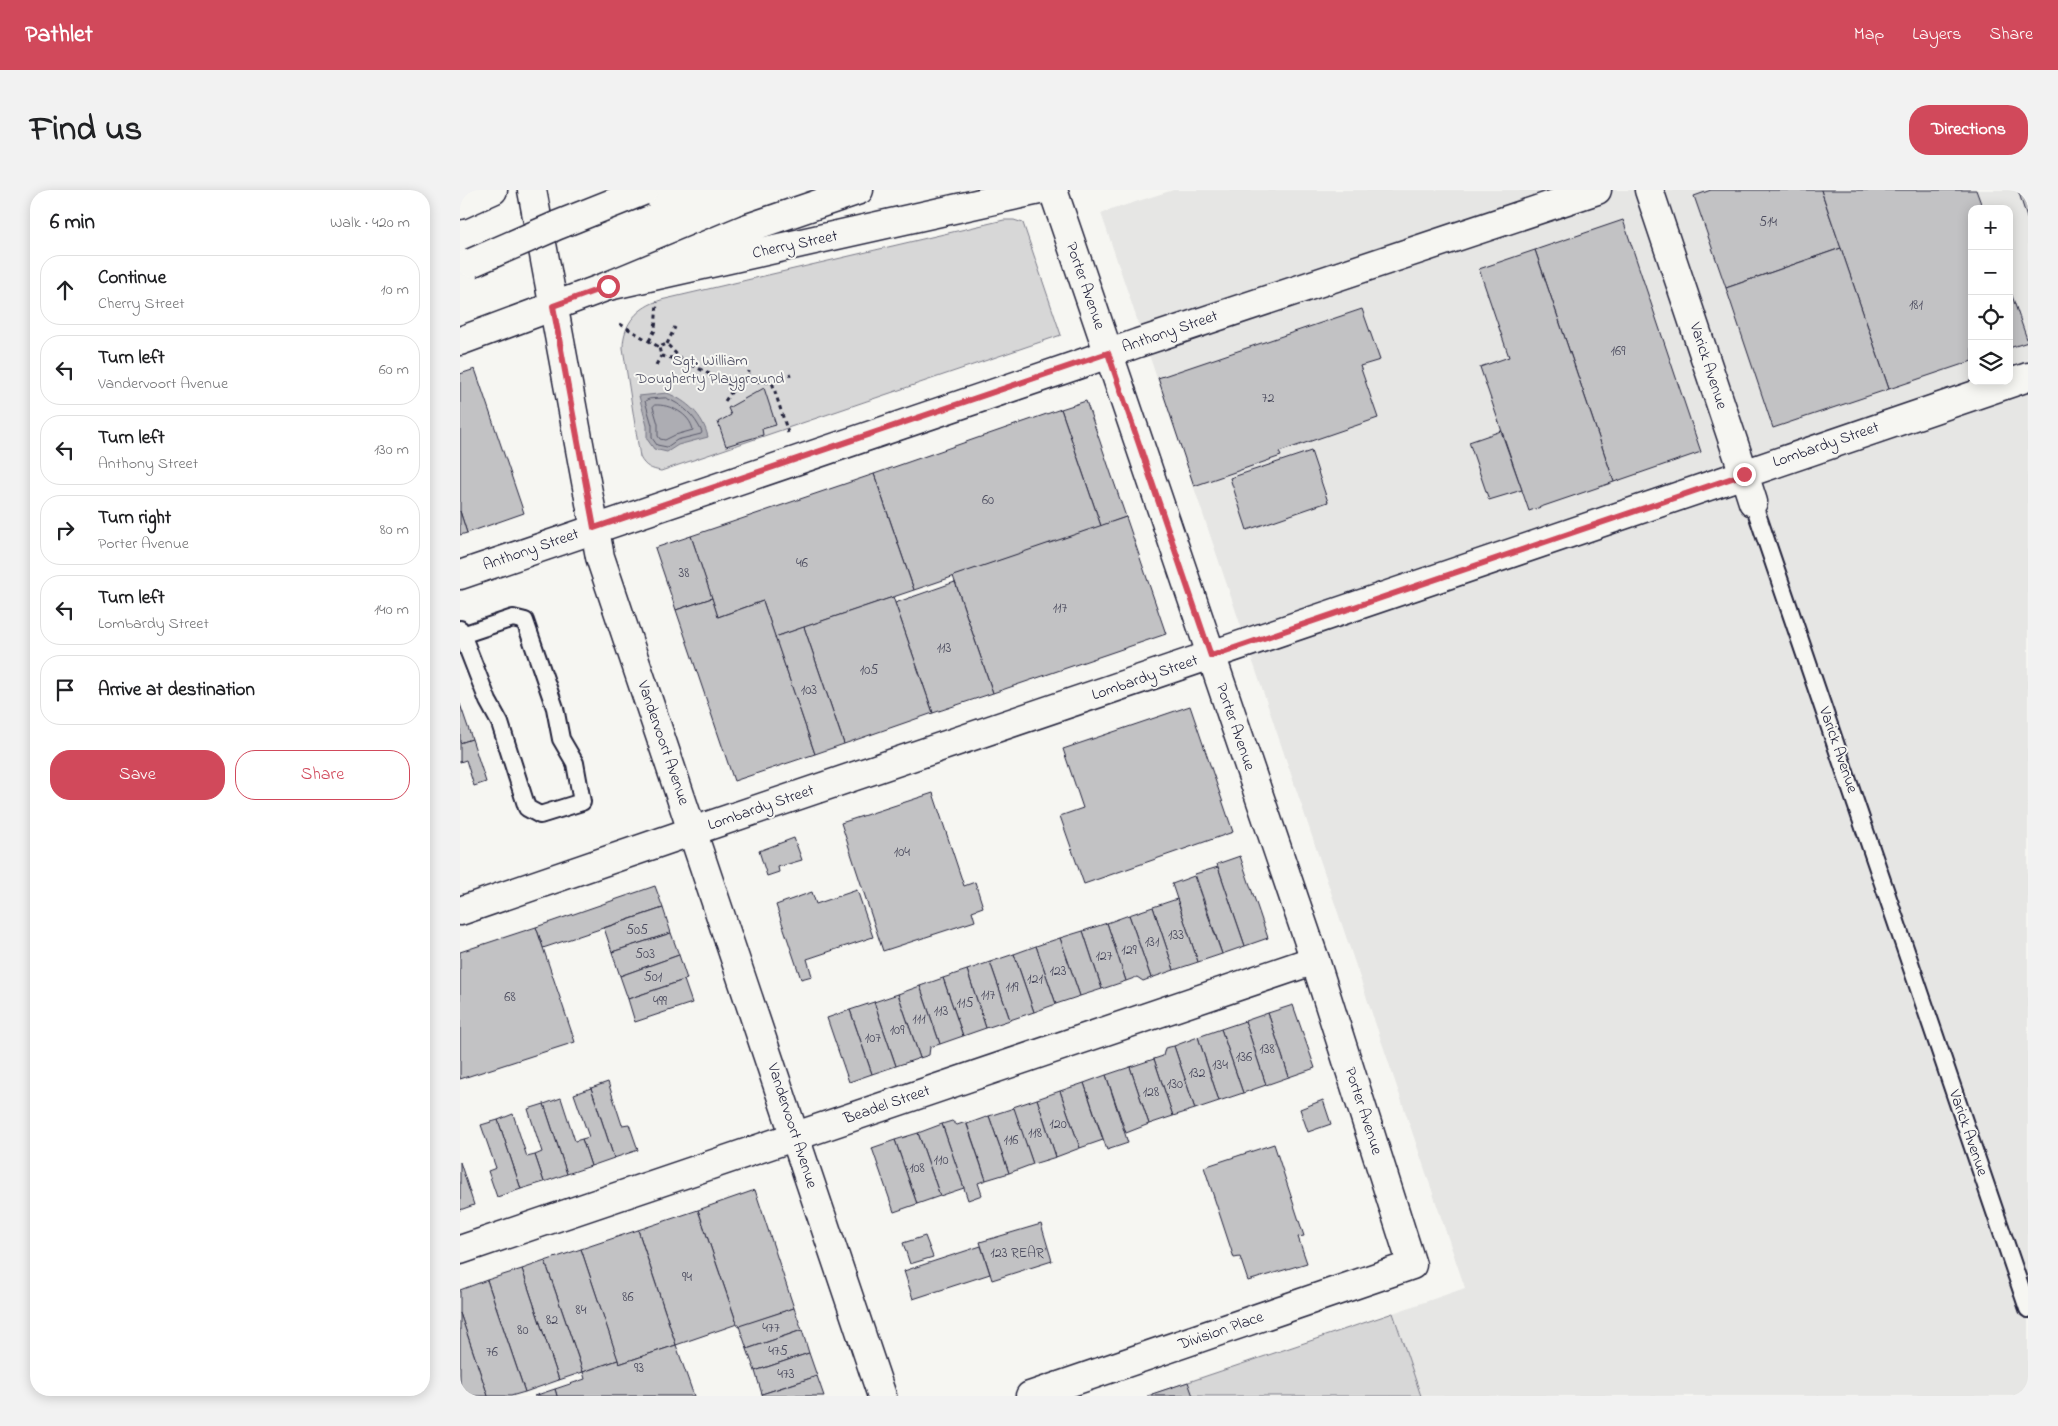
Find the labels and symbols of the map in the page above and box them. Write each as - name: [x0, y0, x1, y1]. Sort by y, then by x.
- house number: 514: [1759, 212, 1777, 233]
- street label: Cherry Street: [750, 224, 840, 266]
- street label: Porter Avenue: [1059, 239, 1111, 334]
- route start: [597, 275, 620, 298]
- house number: 181: [1909, 295, 1924, 316]
- street label: Anthony Street: [1119, 304, 1222, 360]
- street label: Varick Avenue: [1682, 319, 1734, 413]
- house number: 169: [1611, 341, 1626, 362]
- park label: Sgt. William Dougherty Playground: [635, 349, 784, 391]
- house number: 72: [1262, 388, 1274, 409]
- street label: Lombardy Street: [1770, 415, 1883, 474]
- route end: [1733, 463, 1756, 486]
- house number: 60: [982, 490, 994, 511]
- street label: Anthony Street: [480, 522, 583, 578]
- house number: 46: [796, 553, 808, 574]
- house number: 38: [678, 563, 690, 584]
- house number: 117: [1053, 598, 1068, 619]
- house number: 113: [937, 638, 952, 659]
- street label: Lombardy Street: [1089, 648, 1202, 707]
- house number: 105: [860, 660, 878, 681]
- street label: Vandervoort Avenue: [630, 677, 696, 809]
- house number: 103: [801, 680, 817, 701]
- street label: Porter Avenue: [1209, 680, 1261, 775]
- street label: Varick Avenue: [1812, 703, 1864, 797]
- street label: Lombardy Street: [705, 778, 818, 837]
- house number: 104: [894, 842, 910, 863]
- house number: 505: [626, 920, 648, 941]
- house number: 133: [1168, 925, 1184, 946]
- house number: 131: [1145, 932, 1160, 953]
- house number: 129: [1121, 940, 1138, 961]
- house number: 503: [635, 944, 655, 965]
- house number: 127: [1095, 946, 1113, 967]
- house number: 123: [1049, 961, 1067, 982]
- house number: 501: [644, 967, 663, 988]
- house number: 121: [1027, 969, 1043, 990]
- house number: 119: [1005, 977, 1019, 998]
- house number: 117: [981, 985, 996, 1006]
- house number: 68: [504, 987, 516, 1008]
- house number: 499: [653, 991, 668, 1012]
- house number: 115: [957, 993, 973, 1014]
- house number: 113: [934, 1001, 949, 1022]
- house number: 111: [912, 1009, 926, 1030]
- house number: 109: [890, 1020, 905, 1041]
- house number: 107: [865, 1028, 881, 1049]
- house number: 138: [1259, 1039, 1275, 1060]
- house number: 136: [1236, 1047, 1252, 1068]
- house number: 134: [1212, 1055, 1228, 1076]
- street label: Vandervoort Avenue: [760, 1059, 824, 1192]
- house number: 132: [1188, 1063, 1206, 1084]
- street label: Porter Avenue: [1338, 1064, 1389, 1159]
- house number: 130: [1167, 1074, 1183, 1095]
- street label: Beadel Street: [840, 1079, 934, 1131]
- house number: 128: [1143, 1082, 1159, 1103]
- street label: Varick Avenue: [1942, 1086, 1994, 1180]
- house number: 120: [1049, 1114, 1067, 1135]
- house number: 118: [1028, 1123, 1042, 1144]
- house number: 116: [1003, 1130, 1019, 1151]
- house number: 110: [934, 1150, 948, 1171]
- house number: 108: [909, 1158, 925, 1179]
- house number: 123 REAR: [990, 1243, 1044, 1264]
- house number: 94: [682, 1267, 692, 1288]
- house number: 86: [622, 1287, 634, 1308]
- house number: 84: [575, 1300, 587, 1321]
- street label: Division Place: [1174, 1305, 1268, 1357]
- house number: 82: [546, 1310, 558, 1331]
- house number: 477: [762, 1318, 780, 1339]
- house number: 80: [517, 1320, 529, 1341]
- house number: 475: [768, 1341, 788, 1362]
- house number: 76: [486, 1342, 498, 1363]
- house number: 93: [634, 1358, 644, 1379]
- house number: 473: [777, 1364, 795, 1385]

